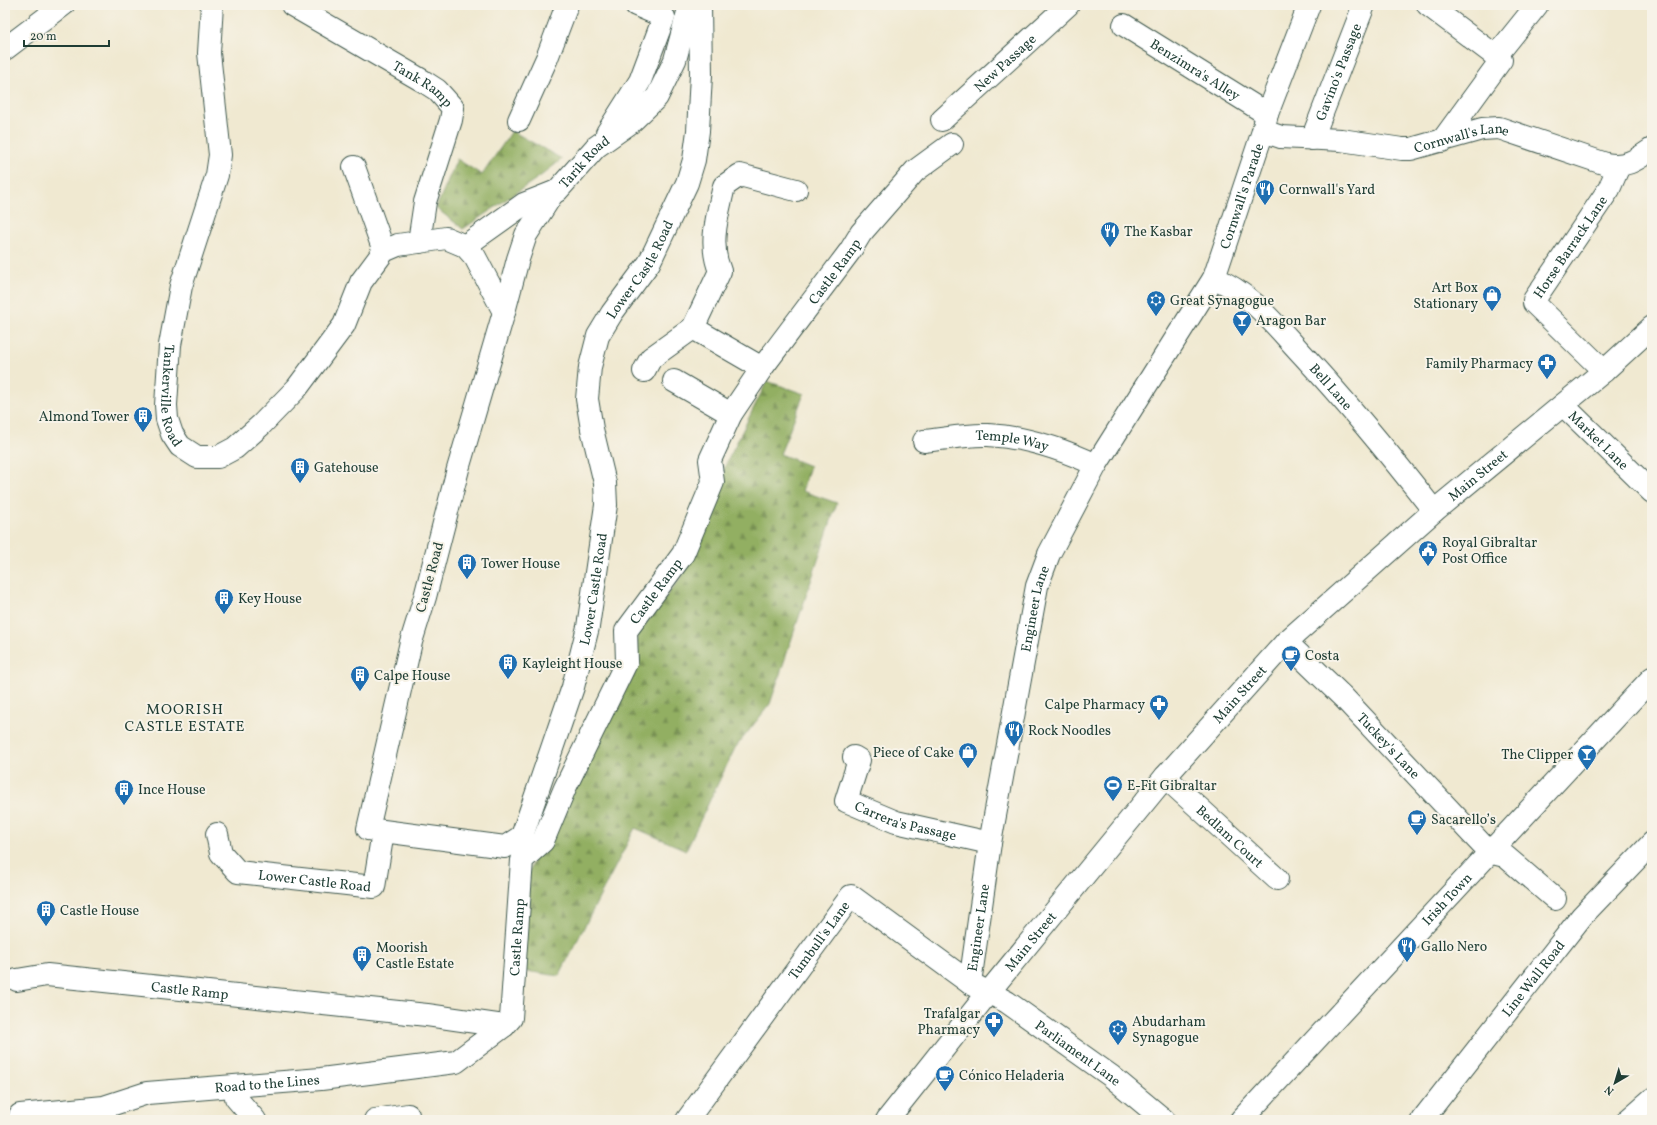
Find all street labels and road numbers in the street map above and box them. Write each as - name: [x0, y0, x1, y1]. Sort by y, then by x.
- street label: Gavino's Passage: [1312, 21, 1367, 124]
- street label: New Passage: [971, 30, 1041, 97]
- street label: Benzimra's Alley: [1146, 35, 1244, 106]
- street label: Tank Ramp: [388, 57, 456, 112]
- street label: Cornwall's Lane: [1412, 120, 1512, 159]
- street label: Tarik Road: [556, 132, 614, 193]
- street label: Cornwall's Parade: [1216, 141, 1269, 252]
- street label: Horse Barrack Lane: [1530, 192, 1613, 302]
- street label: Lower Castle Road: [603, 217, 679, 323]
- street label: Castle Ramp: [805, 236, 866, 309]
- street label: Tankerville Road: [155, 344, 186, 451]
- street label: Bell Lane: [1304, 360, 1356, 415]
- street label: Market Lane: [1563, 407, 1632, 475]
- street label: Temple Way: [975, 427, 1051, 457]
- street label: Main Street: [1445, 446, 1513, 506]
- street label: Lower Castle Road: [576, 532, 613, 647]
- street label: Castle Road: [412, 540, 449, 615]
- street label: Castle Ramp: [626, 555, 688, 629]
- street label: Engineer Lane: [1017, 563, 1055, 654]
- street label: Main Street: [1209, 662, 1272, 728]
- street label: Tuckey's Lane: [1352, 709, 1424, 784]
- street label: Carrera's Passage: [851, 798, 958, 846]
- street label: Bedlam Court: [1191, 802, 1267, 873]
- street label: Lower Castle Road: [257, 866, 372, 898]
- street label: Irish Town: [1418, 869, 1477, 930]
- street label: Engineer Lane: [964, 882, 995, 973]
- street label: Tumbull's Lane: [785, 897, 855, 984]
- street label: Castle Ramp: [506, 898, 530, 977]
- street label: Main Street: [1001, 908, 1062, 976]
- street label: Line Wall Road: [1498, 937, 1570, 1021]
- street label: Castle Ramp: [150, 978, 229, 1005]
- street label: Parliament Lane: [1031, 1017, 1124, 1091]
- street label: Road to the Lines: [214, 1071, 320, 1099]

